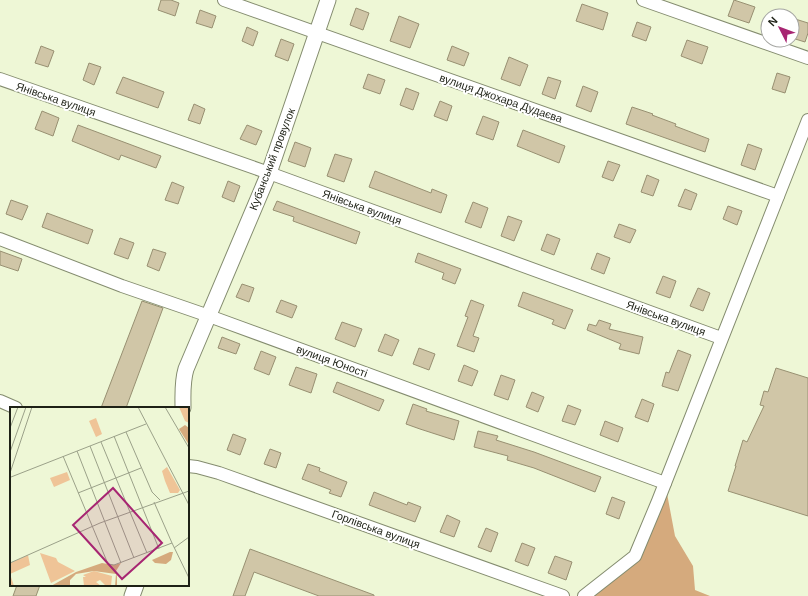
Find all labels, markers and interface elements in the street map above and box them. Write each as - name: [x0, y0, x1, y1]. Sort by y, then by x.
- north arrow: [760, 8, 800, 48]
- text: N: [765, 14, 780, 28]
- street label: вулиця Джохара Дудаєва: [438, 71, 565, 125]
- street label: Янівська вулиця: [15, 80, 97, 118]
- street label: Кубанський провулок: [247, 106, 297, 212]
- street label: Янівська вулиця: [321, 187, 403, 227]
- street label: Янівська вулиця: [625, 298, 707, 338]
- street label: вулиця Юності: [295, 343, 369, 379]
- inset map: [10, 407, 189, 586]
- street label: Горлівська вулиця: [330, 507, 422, 551]

